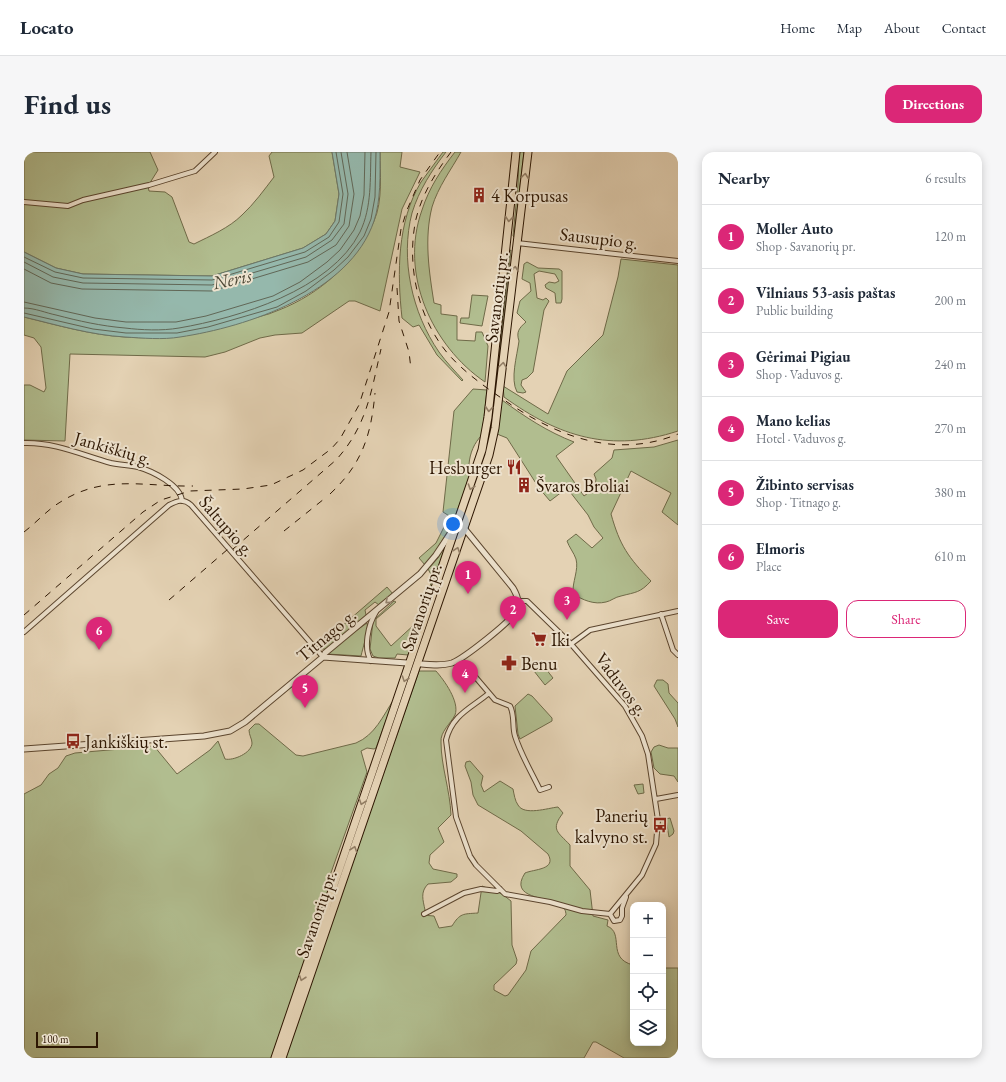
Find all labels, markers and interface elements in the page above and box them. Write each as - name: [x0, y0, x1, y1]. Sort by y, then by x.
- text: Locato: [20, 15, 74, 40]
- text: Home: [780, 19, 815, 37]
- text: Map: [837, 19, 862, 37]
- text: About: [884, 19, 920, 37]
- text: Contact: [942, 19, 986, 37]
- button: Directions: [885, 85, 982, 123]
- text: Find us: [24, 86, 111, 122]
- text: Nearby: [718, 167, 770, 189]
- text: 6 results: [925, 170, 966, 187]
- one-way arrow: [520, 173, 529, 179]
- place label: 4 Korpusas: [491, 184, 568, 207]
- building icon: 4 Korpusas: [470, 186, 488, 204]
- one-way arrow: [505, 216, 514, 222]
- text: Moller Auto: [756, 219, 833, 238]
- street label: Sausupio g.: [559, 222, 639, 254]
- text: 1: [728, 228, 734, 245]
- text: 120 m: [935, 228, 966, 245]
- text: Shop · Savanorių pr.: [756, 238, 856, 255]
- street label: Savanorių pr.: [479, 250, 513, 344]
- water label: Neris: [209, 263, 254, 296]
- one-way arrow: [510, 266, 519, 272]
- text: Vilniaus 53-asis paštas: [756, 283, 895, 302]
- text: 2: [728, 292, 734, 309]
- text: 200 m: [935, 292, 966, 309]
- text: Public building: [756, 302, 833, 319]
- text: Gėrimai Pigiau: [756, 347, 851, 366]
- text: 3: [728, 356, 734, 373]
- text: 240 m: [935, 356, 966, 373]
- one-way arrow: [498, 362, 507, 368]
- text: Shop · Vaduvos g.: [756, 366, 843, 383]
- one-way arrow: [485, 406, 494, 412]
- text: Mano kelias: [756, 411, 830, 430]
- text: 4: [728, 420, 734, 437]
- text: 270 m: [935, 420, 966, 437]
- street label: Jankiškių g.: [70, 425, 154, 470]
- text: Hotel · Vaduvos g.: [756, 430, 846, 447]
- place label: Hesburger: [429, 456, 502, 479]
- restaurant icon: Hesburger: [505, 458, 523, 476]
- place label: Švaros Broliai: [536, 474, 630, 497]
- text: Žibinto servisas: [756, 475, 854, 494]
- building icon: Švaros Broliai: [515, 476, 533, 494]
- one-way arrow: [467, 483, 475, 490]
- text: 5: [728, 484, 734, 501]
- text: 380 m: [935, 484, 966, 501]
- street label: Šaltupio g.: [194, 491, 260, 561]
- text: Shop · Titnago g.: [756, 494, 841, 511]
- your location: [443, 514, 463, 534]
- text: Elmoris: [756, 539, 805, 558]
- one-way arrow: [452, 547, 460, 554]
- text: 6: [728, 548, 734, 565]
- text: 610 m: [935, 548, 966, 565]
- text: Place: [756, 558, 782, 575]
- street label: Savanorių pr.: [395, 560, 447, 654]
- pin: 1: [455, 561, 481, 594]
- pin: 3: [554, 587, 580, 620]
- pin: 2: [500, 596, 526, 629]
- one-way arrow: [385, 597, 392, 604]
- button: Save: [718, 600, 838, 638]
- button: Share: [846, 600, 966, 638]
- street label: Titnago g.: [291, 603, 361, 667]
- pin: 6: [86, 617, 112, 650]
- place label: Iki: [551, 628, 571, 651]
- supermarket icon: Iki: [530, 630, 548, 648]
- street label: Vaduvos g.: [591, 648, 653, 720]
- place label: Benu: [521, 652, 558, 675]
- pharmacy icon: Benu: [500, 654, 518, 672]
- pin: 4: [452, 660, 478, 693]
- pin: 5: [292, 675, 318, 708]
- one-way arrow: [401, 675, 409, 682]
- place label: Jankiškių st.: [83, 730, 168, 753]
- bus stop icon: Jankiškių st.: [64, 732, 82, 750]
- one-way arrow: [359, 798, 367, 805]
- place label: Panerių kalvyno st.: [575, 804, 649, 848]
- bus stop icon: Panerių kalvyno st.: [651, 816, 669, 834]
- one-way arrow: [349, 846, 358, 853]
- street label: Savanorių pr.: [290, 867, 342, 961]
- map controls: [630, 902, 666, 1046]
- button: +: [630, 902, 666, 938]
- button: −: [630, 938, 666, 974]
- one-way arrow: [298, 974, 307, 981]
- button: locate: [630, 974, 666, 1010]
- button: layers: [630, 1010, 666, 1046]
- scale bar: [36, 1030, 98, 1049]
- text: 100 m: [42, 1032, 69, 1046]

